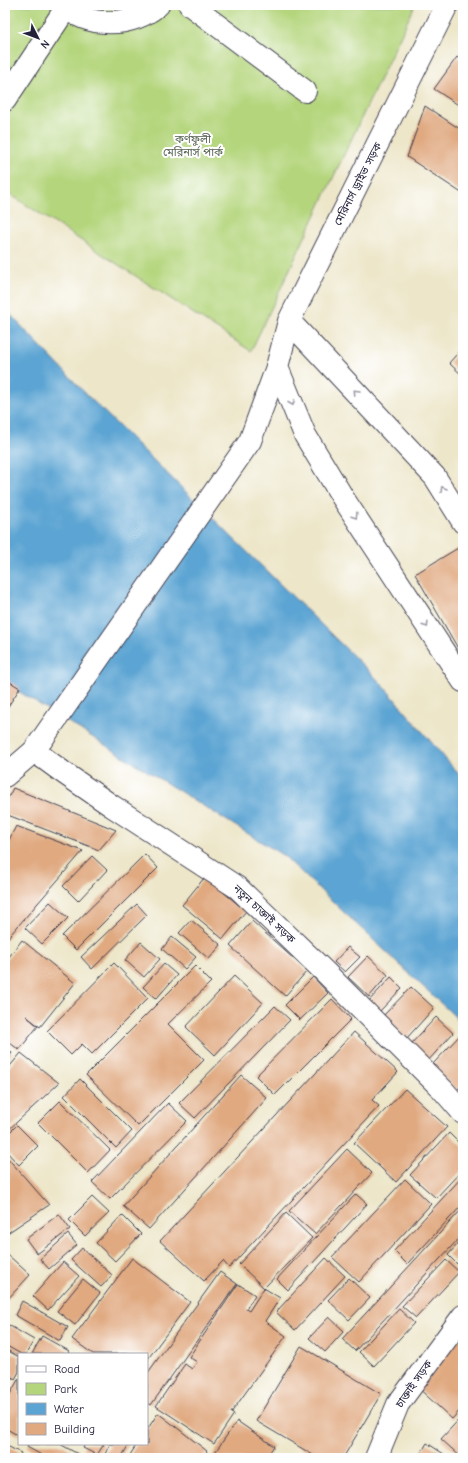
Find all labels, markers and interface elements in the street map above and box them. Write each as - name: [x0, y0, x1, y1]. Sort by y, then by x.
- north arrow: [18, 18, 58, 58]
- text: N: [38, 37, 52, 51]
- park label: কর্ণফুলী মেরিনার্স পার্ক: [163, 132, 223, 159]
- street label: মেরিনার্স ড্রাইভ সড়ক: [331, 140, 385, 228]
- one-way arrow: [353, 389, 361, 397]
- one-way arrow: [287, 398, 295, 406]
- one-way arrow: [440, 486, 447, 493]
- one-way arrow: [350, 512, 357, 519]
- one-way arrow: [421, 621, 429, 628]
- street label: নতুন চাক্তাই সড়ক: [230, 881, 298, 946]
- legend: [18, 1353, 148, 1445]
- street label: চাক্তাই সড়ক: [392, 1358, 435, 1411]
- text: Road: [54, 1362, 80, 1376]
- text: Park: [54, 1382, 77, 1396]
- text: Water: [54, 1402, 84, 1416]
- text: Building: [54, 1422, 95, 1436]

